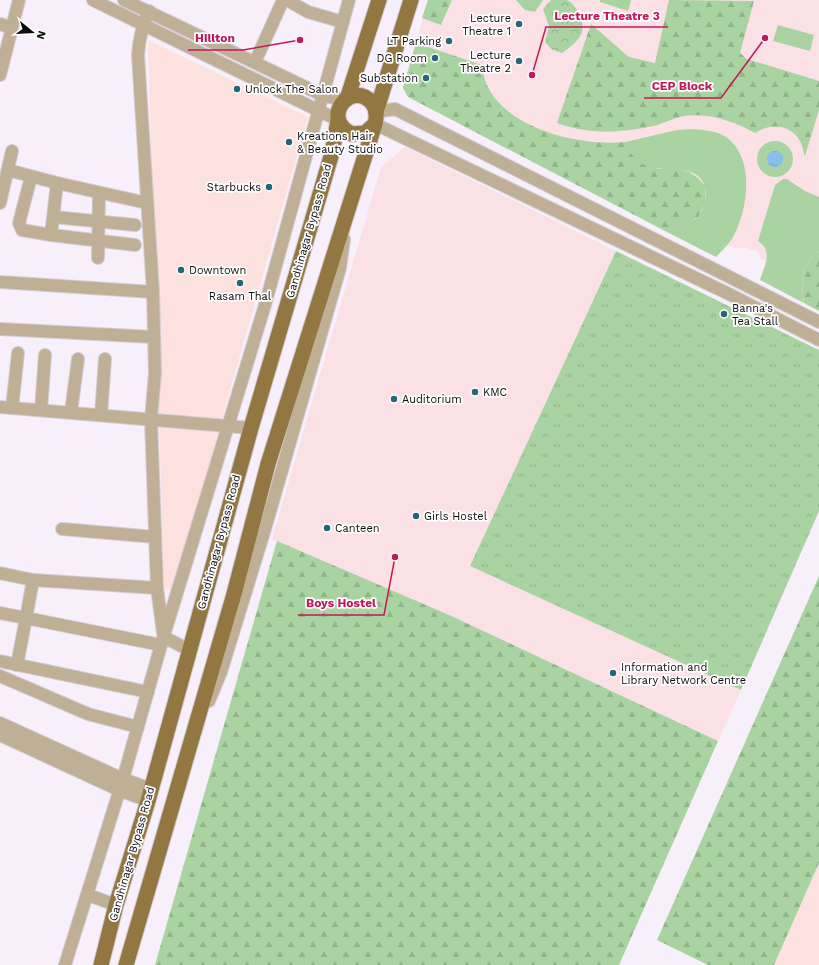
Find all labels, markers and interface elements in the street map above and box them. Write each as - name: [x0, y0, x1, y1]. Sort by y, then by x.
- callout: Lecture Theatre 3: [546, 3, 668, 27]
- text: Lecture Theatre 3: [554, 9, 660, 23]
- north arrow: [12, 12, 52, 52]
- place label: Lecture Theatre 1: [462, 12, 511, 38]
- marker: Lecture Theatre 1: [514, 19, 524, 29]
- callout: Hillton: [188, 26, 243, 50]
- text: N: [34, 29, 48, 41]
- text: Hillton: [195, 31, 235, 45]
- place label: LT Parking: [386, 35, 441, 48]
- marker: LT Parking: [444, 36, 454, 46]
- place label: Lecture Theatre 2: [460, 49, 511, 75]
- place label: DG Room: [377, 52, 427, 65]
- marker: DG Room: [430, 53, 440, 63]
- marker: Lecture Theatre 2: [514, 56, 524, 66]
- place label: Substation: [360, 72, 418, 85]
- marker: Substation: [421, 73, 431, 83]
- callout: CEP Block: [644, 74, 721, 98]
- text: CEP Block: [652, 79, 713, 93]
- place label: Unlock The Salon: [245, 83, 338, 96]
- marker: Unlock The Salon: [232, 84, 242, 94]
- place label: Kreations Hair & Beauty Studio: [297, 130, 383, 156]
- marker: Kreations Hair & Beauty Studio: [284, 137, 294, 147]
- street label: Gandhinagar Bypass Road: [284, 162, 334, 300]
- place label: Starbucks: [207, 181, 261, 194]
- marker: Starbucks: [264, 182, 274, 192]
- place label: Downtown: [189, 264, 246, 277]
- marker: Downtown: [176, 265, 186, 275]
- marker: Rasam Thal: [235, 278, 245, 288]
- place label: Rasam Thal: [209, 290, 272, 303]
- place label: Banna's Tea Stall: [732, 302, 779, 328]
- marker: Banna's Tea Stall: [719, 309, 729, 319]
- place label: KMC: [483, 386, 508, 399]
- marker: KMC: [470, 387, 480, 397]
- place label: Auditorium: [402, 393, 462, 406]
- marker: Auditorium: [389, 394, 399, 404]
- street label: Gandhinagar Bypass Road: [195, 473, 243, 611]
- place label: Girls Hostel: [424, 510, 488, 523]
- marker: Girls Hostel: [411, 511, 421, 521]
- place label: Canteen: [335, 522, 380, 535]
- marker: Canteen: [322, 523, 332, 533]
- callout: Boys Hostel: [298, 591, 384, 615]
- text: Boys Hostel: [306, 596, 376, 610]
- place label: Information and Library Network Centre: [621, 661, 746, 687]
- marker: Information and Library Network Centre: [608, 668, 618, 678]
- street label: Gandhinagar Bypass Road: [107, 785, 157, 923]

